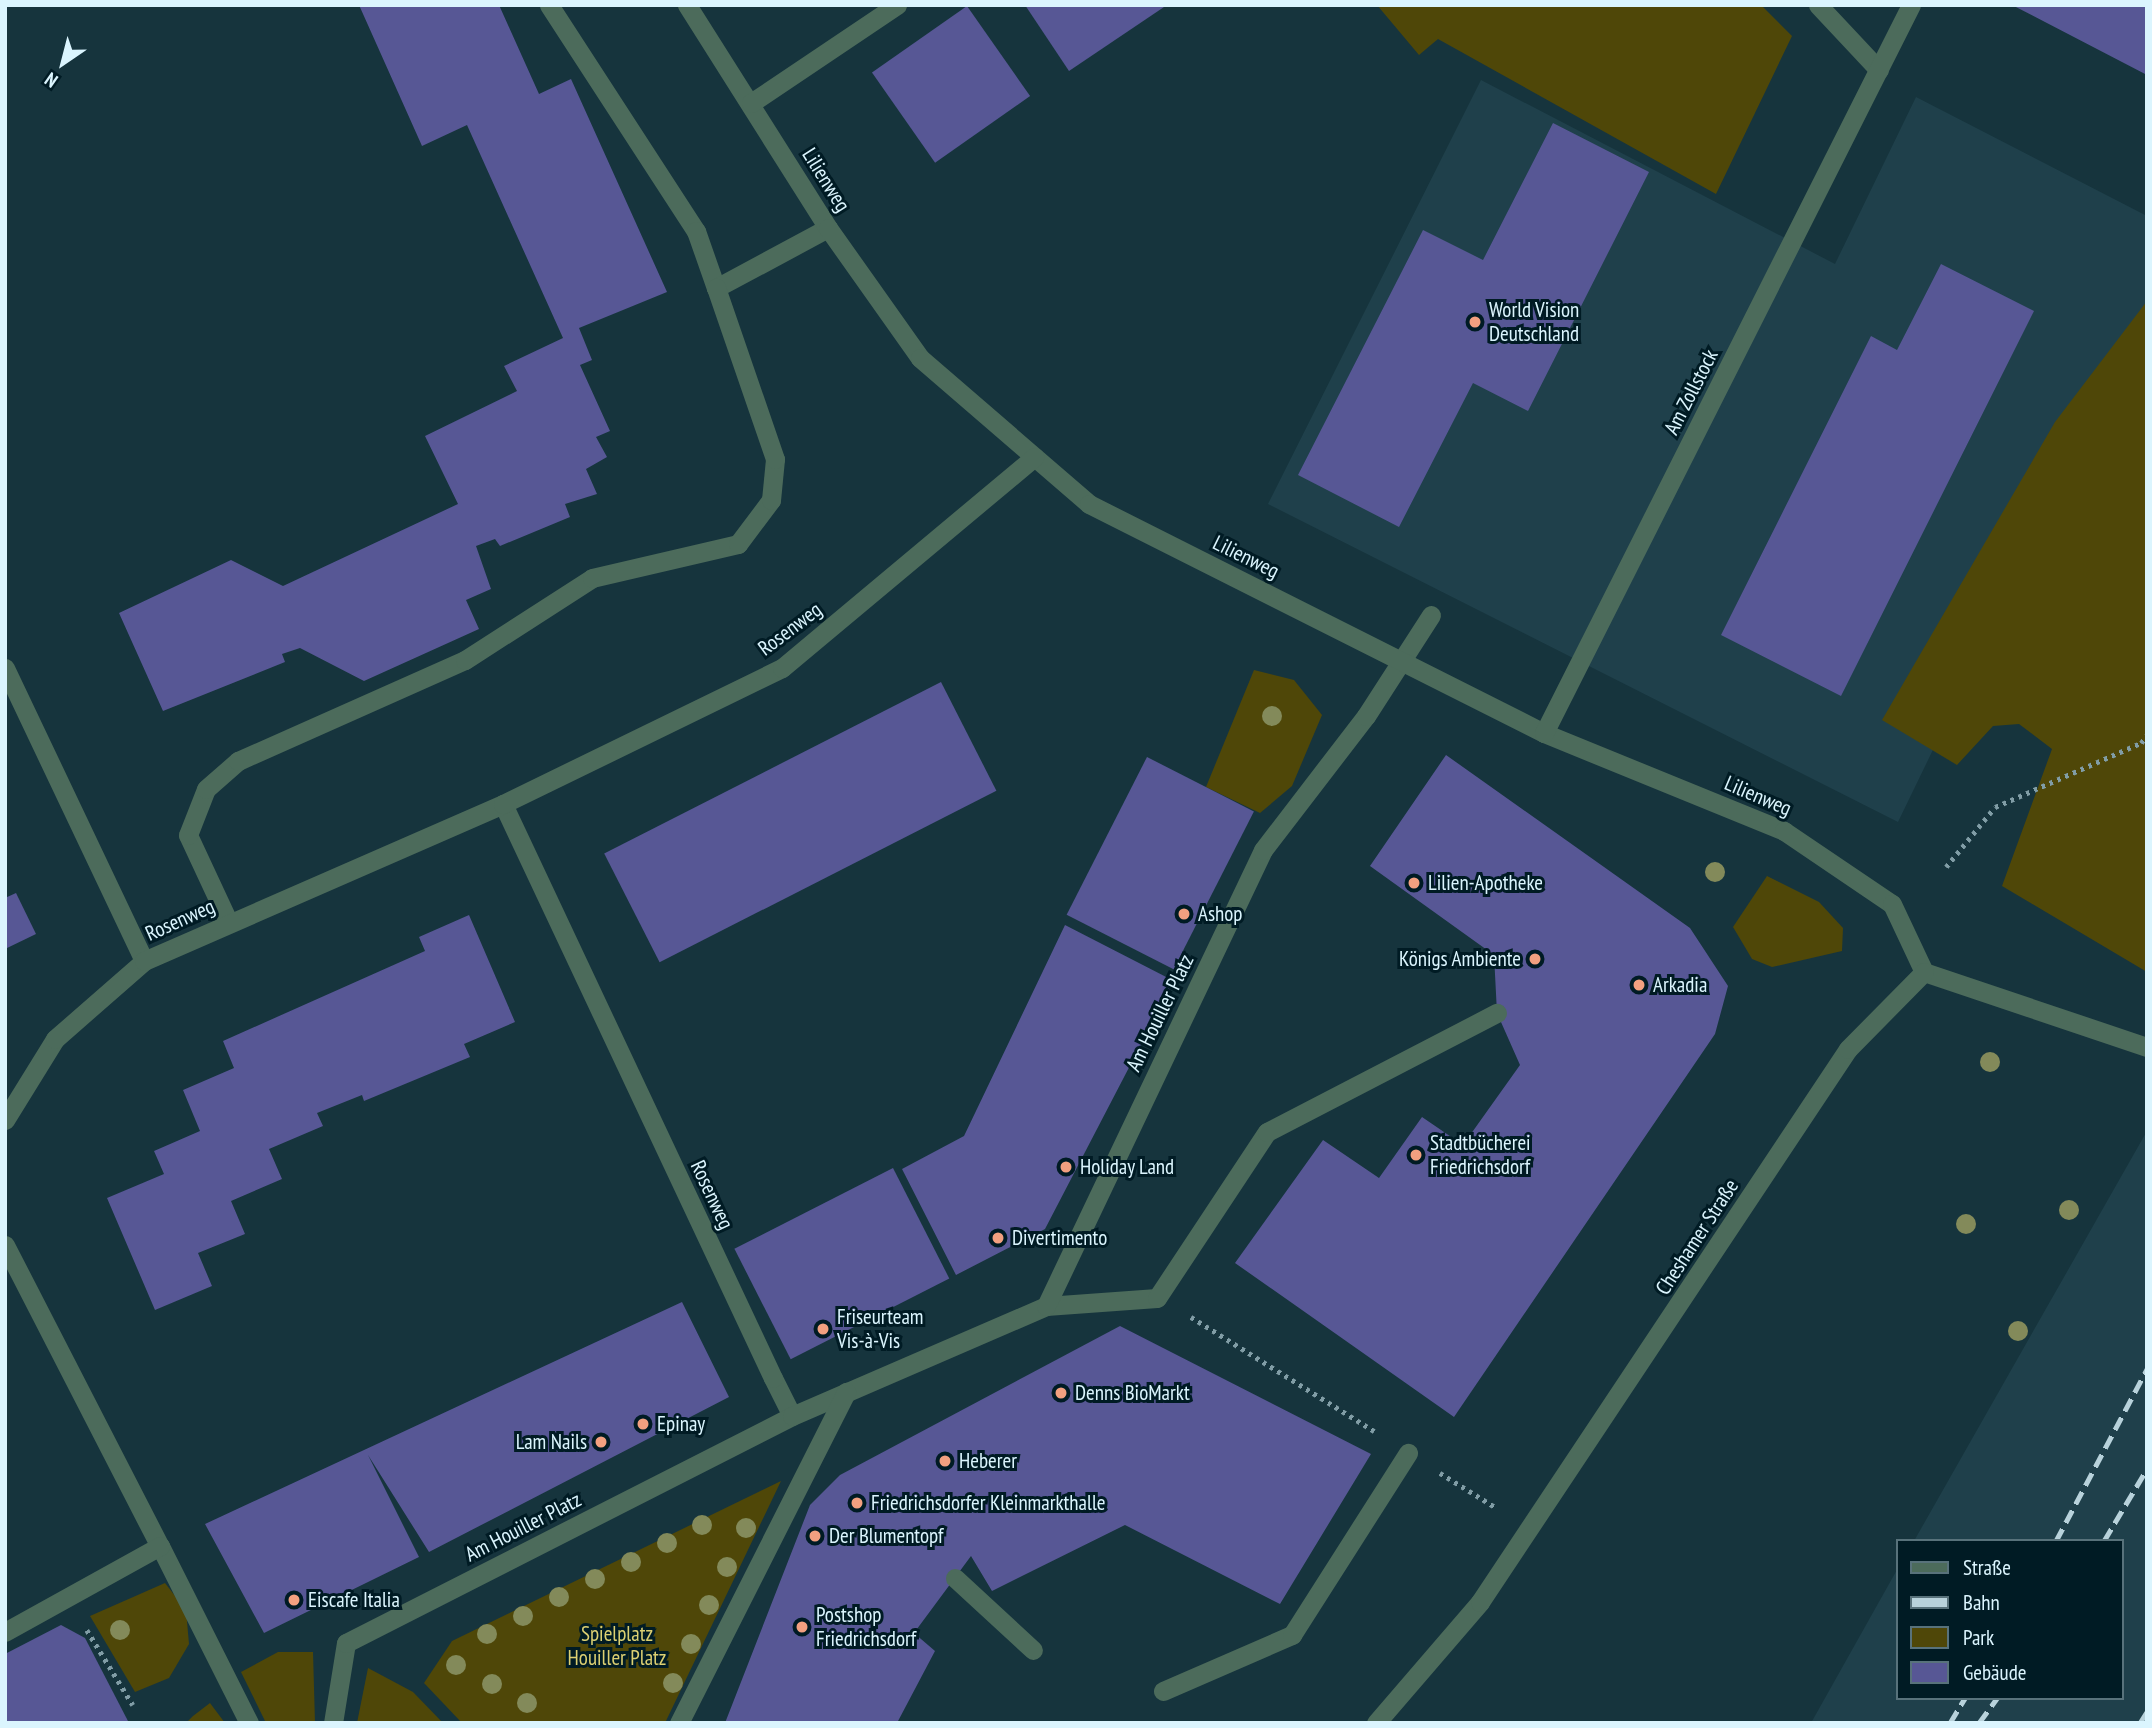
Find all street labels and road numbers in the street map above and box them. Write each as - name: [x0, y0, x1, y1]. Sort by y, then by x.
- street label: Lilienweg: [797, 143, 855, 217]
- street label: Am Zollstock: [1659, 345, 1723, 439]
- street label: Lilienweg: [1209, 530, 1283, 584]
- street label: Rosenweg: [753, 597, 827, 661]
- street label: Lilienweg: [1721, 771, 1795, 821]
- street label: Rosenweg: [141, 894, 219, 946]
- street label: Am Houiller Platz: [1121, 950, 1199, 1076]
- street label: Rosenweg: [685, 1157, 739, 1233]
- street label: Cheshamer Straße: [1650, 1175, 1744, 1299]
- street label: Am Houiller Platz: [461, 1487, 585, 1567]

